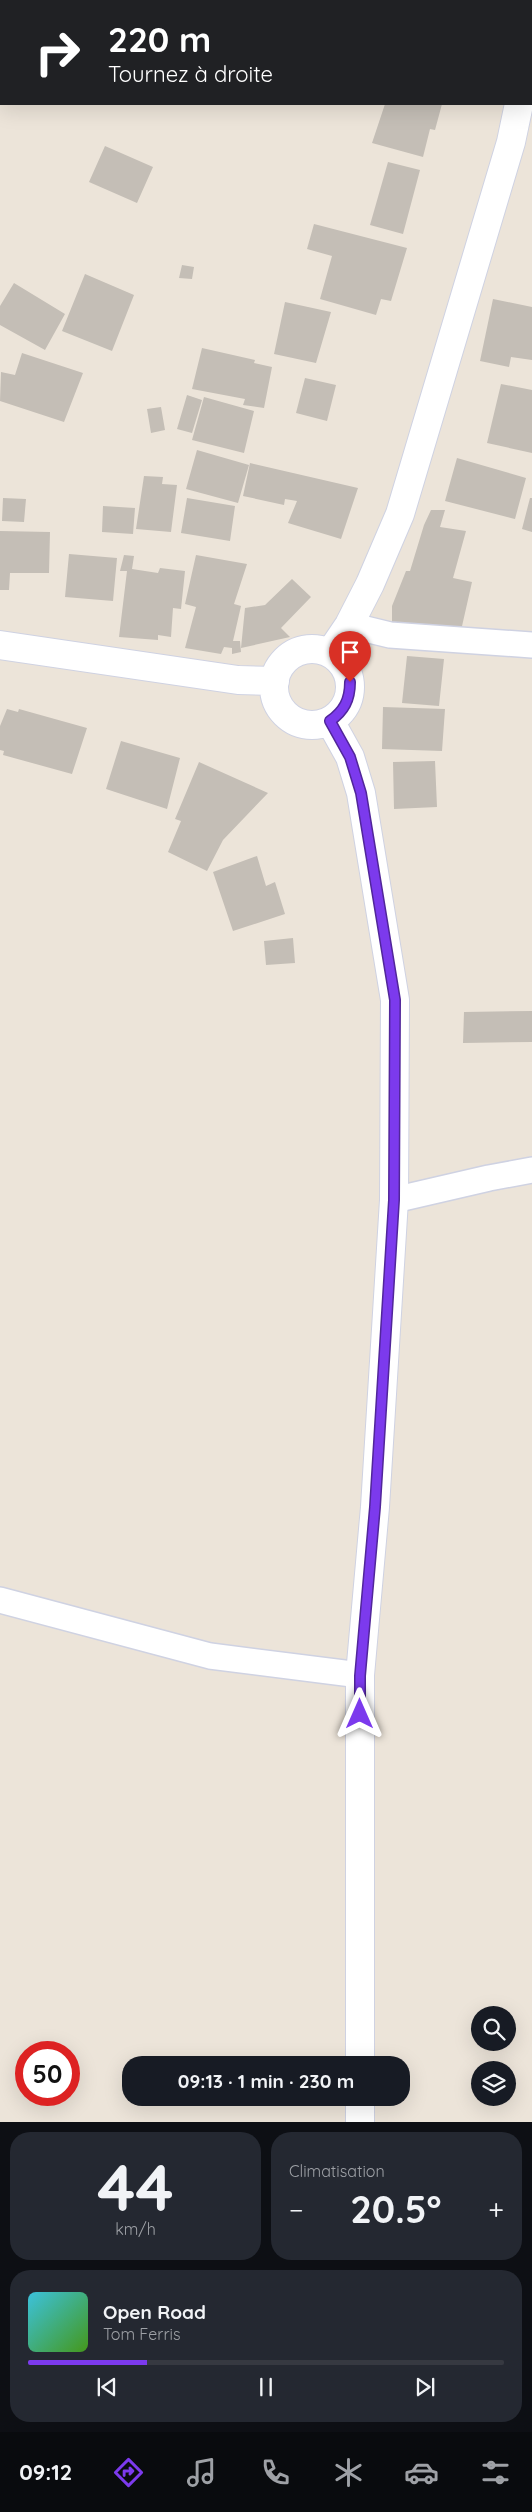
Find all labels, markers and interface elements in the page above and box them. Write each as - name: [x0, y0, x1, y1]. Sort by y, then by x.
- text: 220 m: [108, 17, 211, 61]
- icon: right: [25, 20, 90, 85]
- text: Tournez à droite: [108, 60, 273, 88]
- pin: [329, 631, 371, 682]
- icon: arrive: [336, 638, 364, 666]
- position arrow: [333, 1687, 385, 1739]
- map controls: [471, 2006, 516, 2106]
- button: search: [471, 2006, 516, 2051]
- speed limit sign: 50: [15, 2041, 80, 2106]
- button: layers: [471, 2061, 516, 2106]
- text: 09:13 · 1 min · 230 m: [178, 2069, 354, 2093]
- text: 44: [97, 2146, 174, 2227]
- text: Climatisation: [289, 2161, 385, 2181]
- text: 20.5°: [350, 2185, 442, 2233]
- text: −: [289, 2192, 304, 2227]
- text: +: [488, 2192, 504, 2227]
- text: km/h: [115, 2219, 156, 2239]
- text: Open Road: [103, 2300, 206, 2324]
- text: Tom Ferris: [103, 2324, 180, 2344]
- icon: previous: [93, 2373, 121, 2401]
- icon: pause: [252, 2373, 280, 2401]
- icon: next: [411, 2373, 439, 2401]
- icon: directions: [111, 2455, 146, 2490]
- icon: music: [184, 2455, 219, 2490]
- icon: phone: [258, 2455, 293, 2490]
- icon: climate: [331, 2455, 366, 2490]
- icon: car: [404, 2455, 439, 2490]
- icon: filters: [478, 2455, 513, 2490]
- text: 09:12: [19, 2458, 72, 2486]

